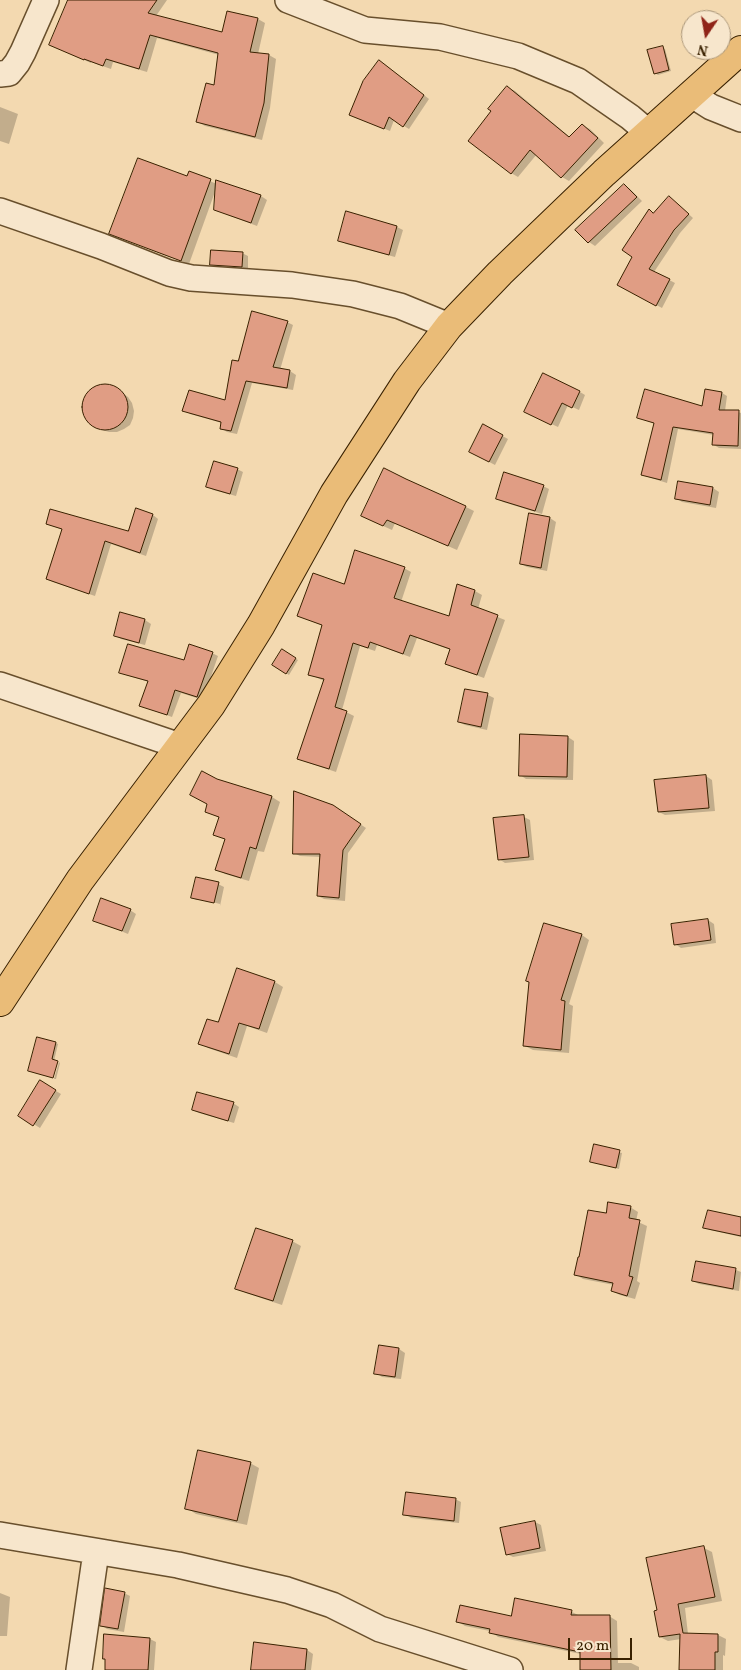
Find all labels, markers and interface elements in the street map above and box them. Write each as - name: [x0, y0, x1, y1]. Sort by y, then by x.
- north arrow: [681, 10, 731, 60]
- text: N: [696, 39, 710, 60]
- scale bar: [571, 1628, 635, 1660]
- text: 20 m: [576, 1636, 609, 1657]

